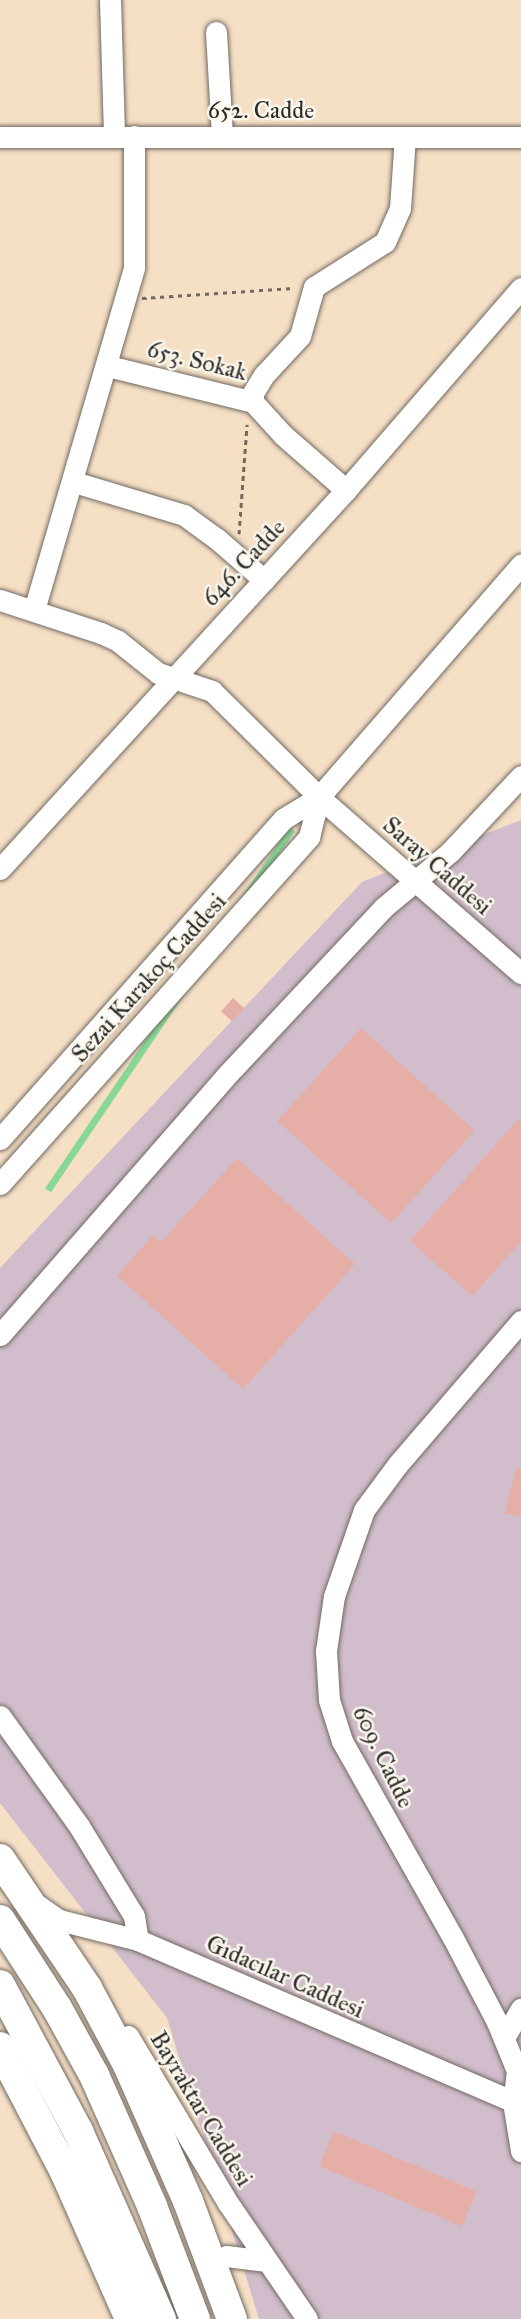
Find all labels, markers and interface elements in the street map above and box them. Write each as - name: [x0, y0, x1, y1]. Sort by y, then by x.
- street label: 652. Cadde: [208, 97, 314, 125]
- street label: 653. Sokak: [144, 335, 250, 387]
- street label: 646. Cadde: [196, 513, 292, 613]
- street label: Saray Caddesi: [377, 811, 497, 921]
- street label: Sezai Karakoç Caddesi: [66, 888, 232, 1068]
- street label: 609. Cadde: [346, 1701, 420, 1813]
- street label: Gıdacılar Caddesi: [202, 1929, 368, 2025]
- street label: Bayraktar Caddesi: [143, 2026, 259, 2192]

